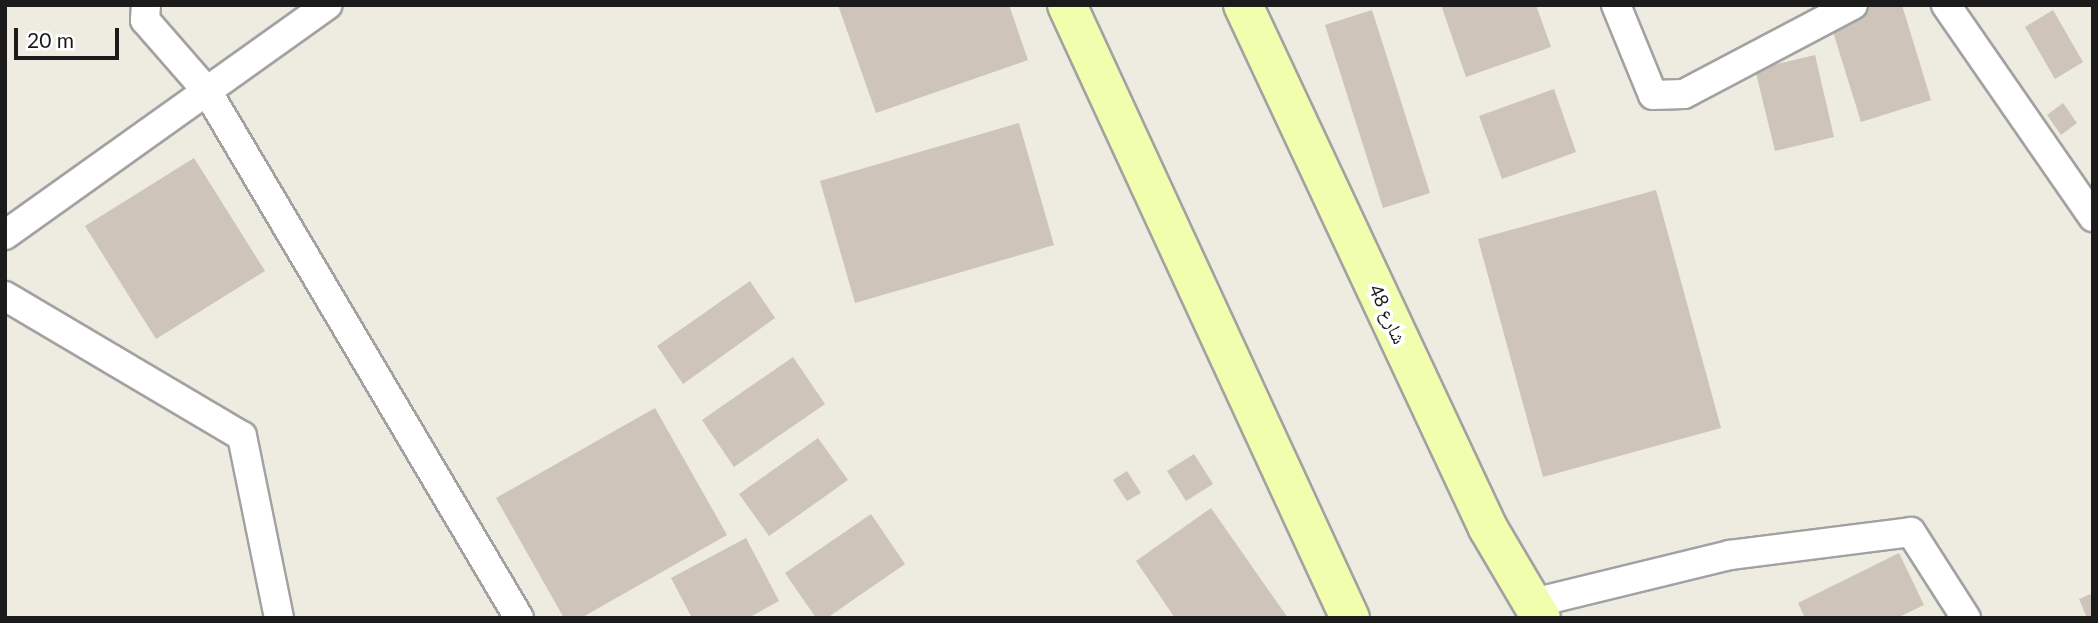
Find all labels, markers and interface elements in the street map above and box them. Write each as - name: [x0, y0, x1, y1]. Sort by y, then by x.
- scale bar: [18, 14, 122, 58]
- text: 20 m: [27, 27, 74, 52]
- street label: شارع 48: [1364, 281, 1412, 347]

